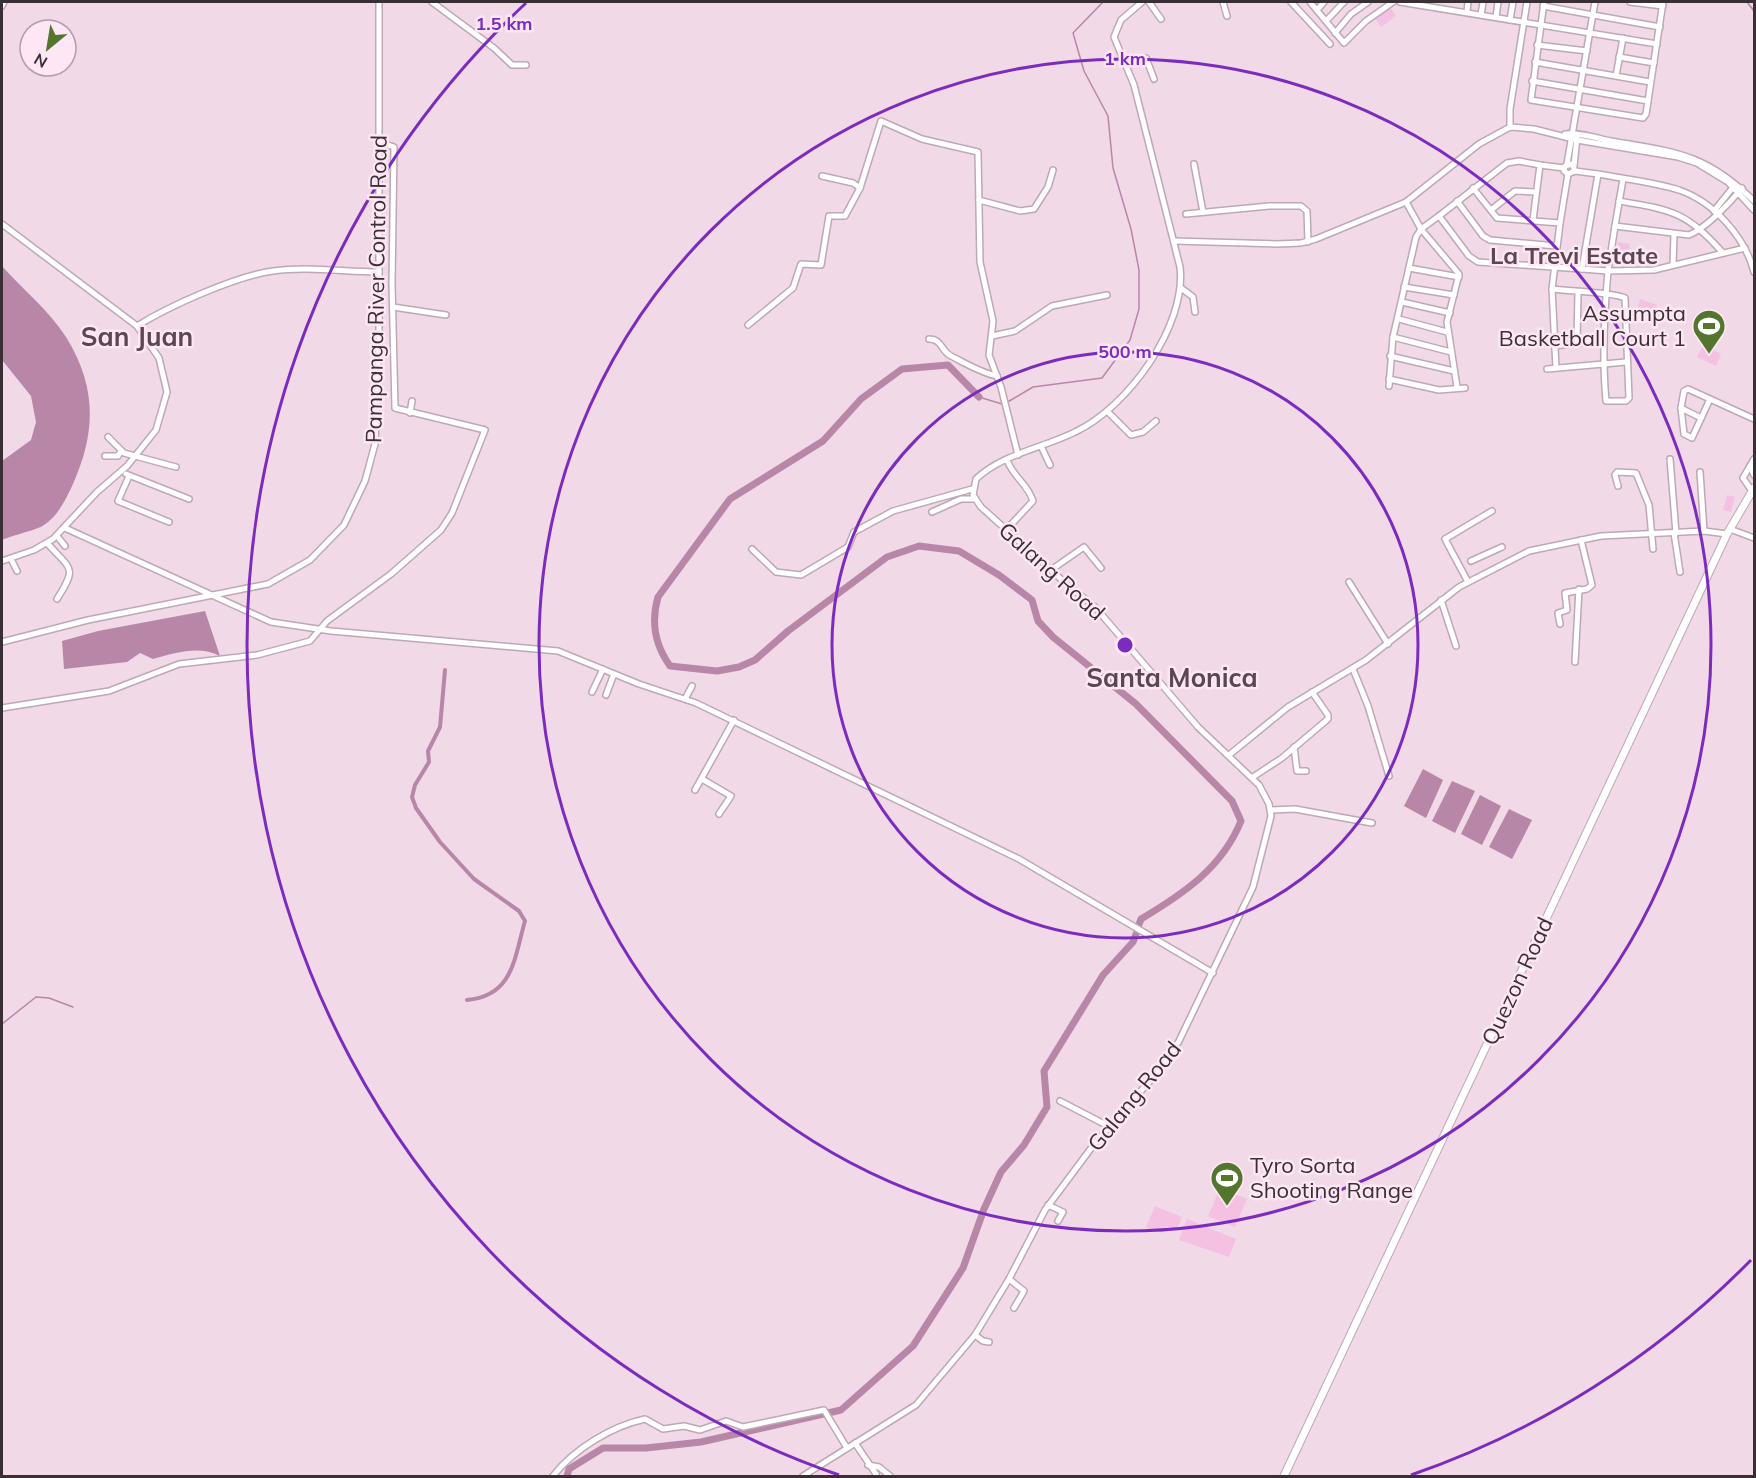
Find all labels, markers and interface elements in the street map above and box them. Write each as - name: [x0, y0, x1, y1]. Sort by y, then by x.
- text: 1.5 km: [475, 12, 533, 35]
- north arrow: [18, 18, 78, 78]
- text: 1 km: [1104, 47, 1146, 70]
- text: N: [30, 49, 51, 73]
- street label: Pampanga River Control Road: [359, 135, 393, 443]
- district label: La Trevi Estate: [1490, 240, 1658, 270]
- place label: Assumpta Basketball Court 1: [1499, 299, 1686, 352]
- sports icon: Assumpta Basketball Court 1: [1691, 308, 1727, 355]
- district label: San Juan: [81, 320, 193, 353]
- text: 500 m: [1098, 340, 1152, 363]
- street label: Galang Road: [993, 516, 1111, 626]
- centre of rings: [1115, 635, 1135, 655]
- district label: Santa Monica: [1086, 661, 1258, 694]
- street label: Quezon Road: [1475, 913, 1559, 1049]
- street label: Galang Road: [1081, 1035, 1187, 1157]
- place label: Tyro Sorta Shooting Range: [1250, 1151, 1413, 1204]
- sports icon: Tyro Sorta Shooting Range: [1209, 1160, 1245, 1207]

